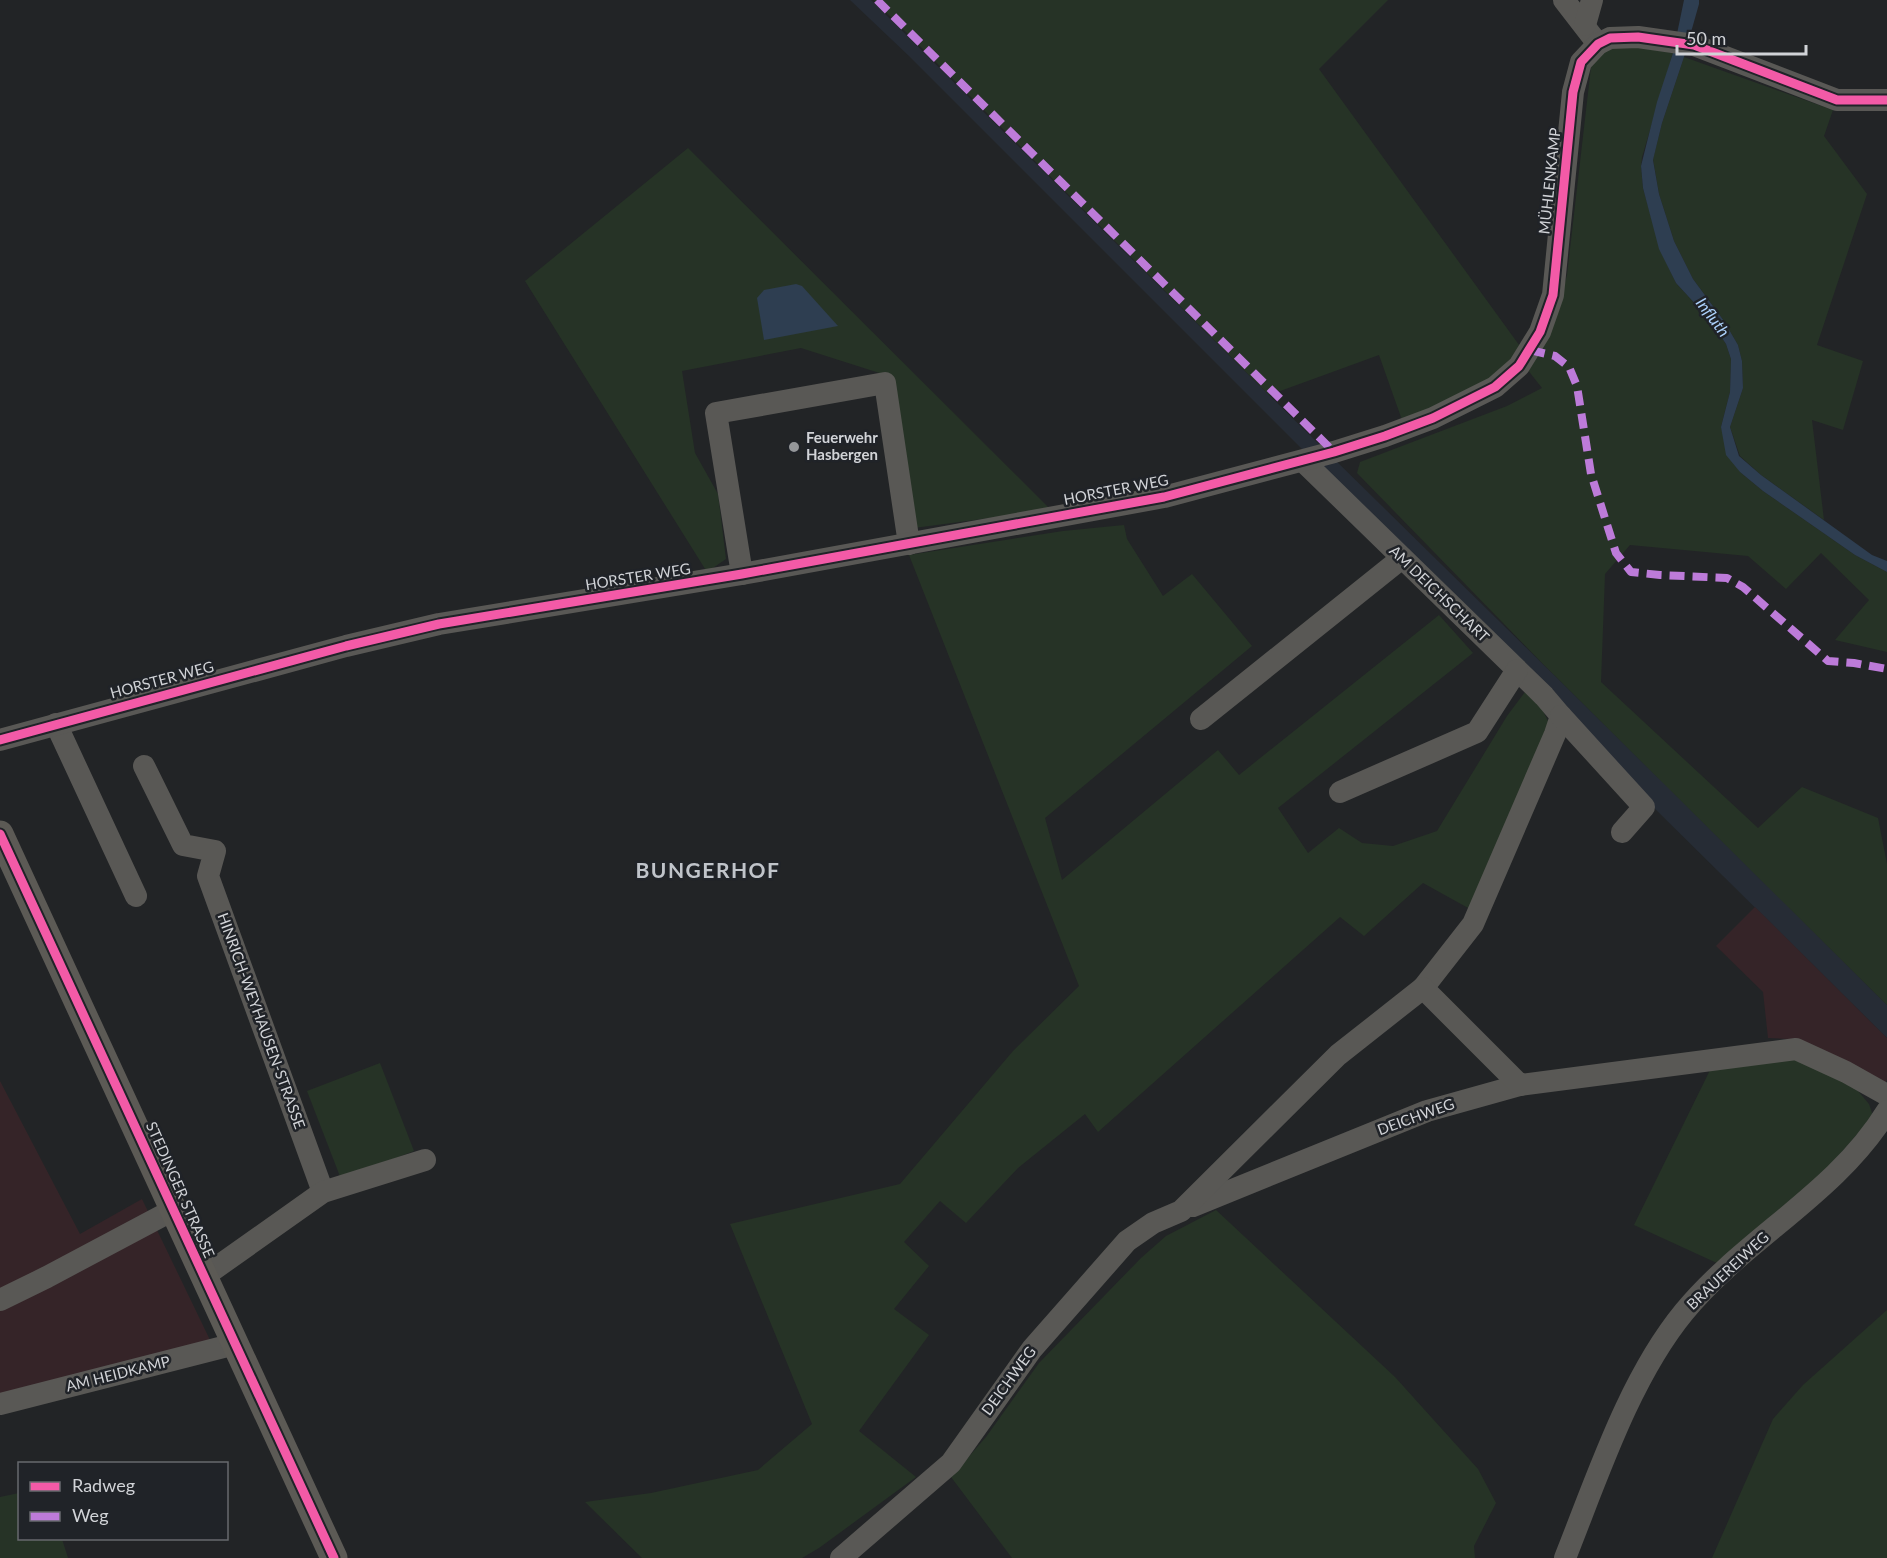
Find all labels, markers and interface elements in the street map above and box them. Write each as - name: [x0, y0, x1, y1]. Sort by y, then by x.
- scale bar: [1677, 18, 1806, 56]
- text: 50 m: [1686, 27, 1726, 49]
- street label: MÜHLENKAMP: [1534, 127, 1564, 235]
- water label: Influth: [1693, 293, 1734, 340]
- place label: Feuerwehr Hasbergen: [806, 428, 878, 463]
- marker: Feuerwehr Hasbergen: [787, 440, 801, 454]
- street label: HORSTER WEG: [1062, 470, 1170, 508]
- street label: AM DEICHSCHART: [1386, 541, 1493, 645]
- street label: HORSTER WEG: [584, 559, 692, 593]
- street label: HORSTER WEG: [108, 657, 216, 702]
- district label: BUNGERHOF: [636, 857, 780, 882]
- street label: HINRICH-WEYHAUSEN-STRASSE: [214, 910, 310, 1131]
- street label: DEICHWEG: [1375, 1094, 1457, 1138]
- street label: STEDINGER STRASSE: [143, 1119, 219, 1260]
- street label: BRAUEREIWEG: [1682, 1228, 1772, 1313]
- street label: DEICHWEG: [977, 1342, 1039, 1418]
- street label: AM HEIDKAMP: [64, 1351, 172, 1395]
- legend: [18, 1462, 228, 1540]
- text: Radweg: [72, 1474, 135, 1496]
- text: Weg: [72, 1504, 109, 1526]

